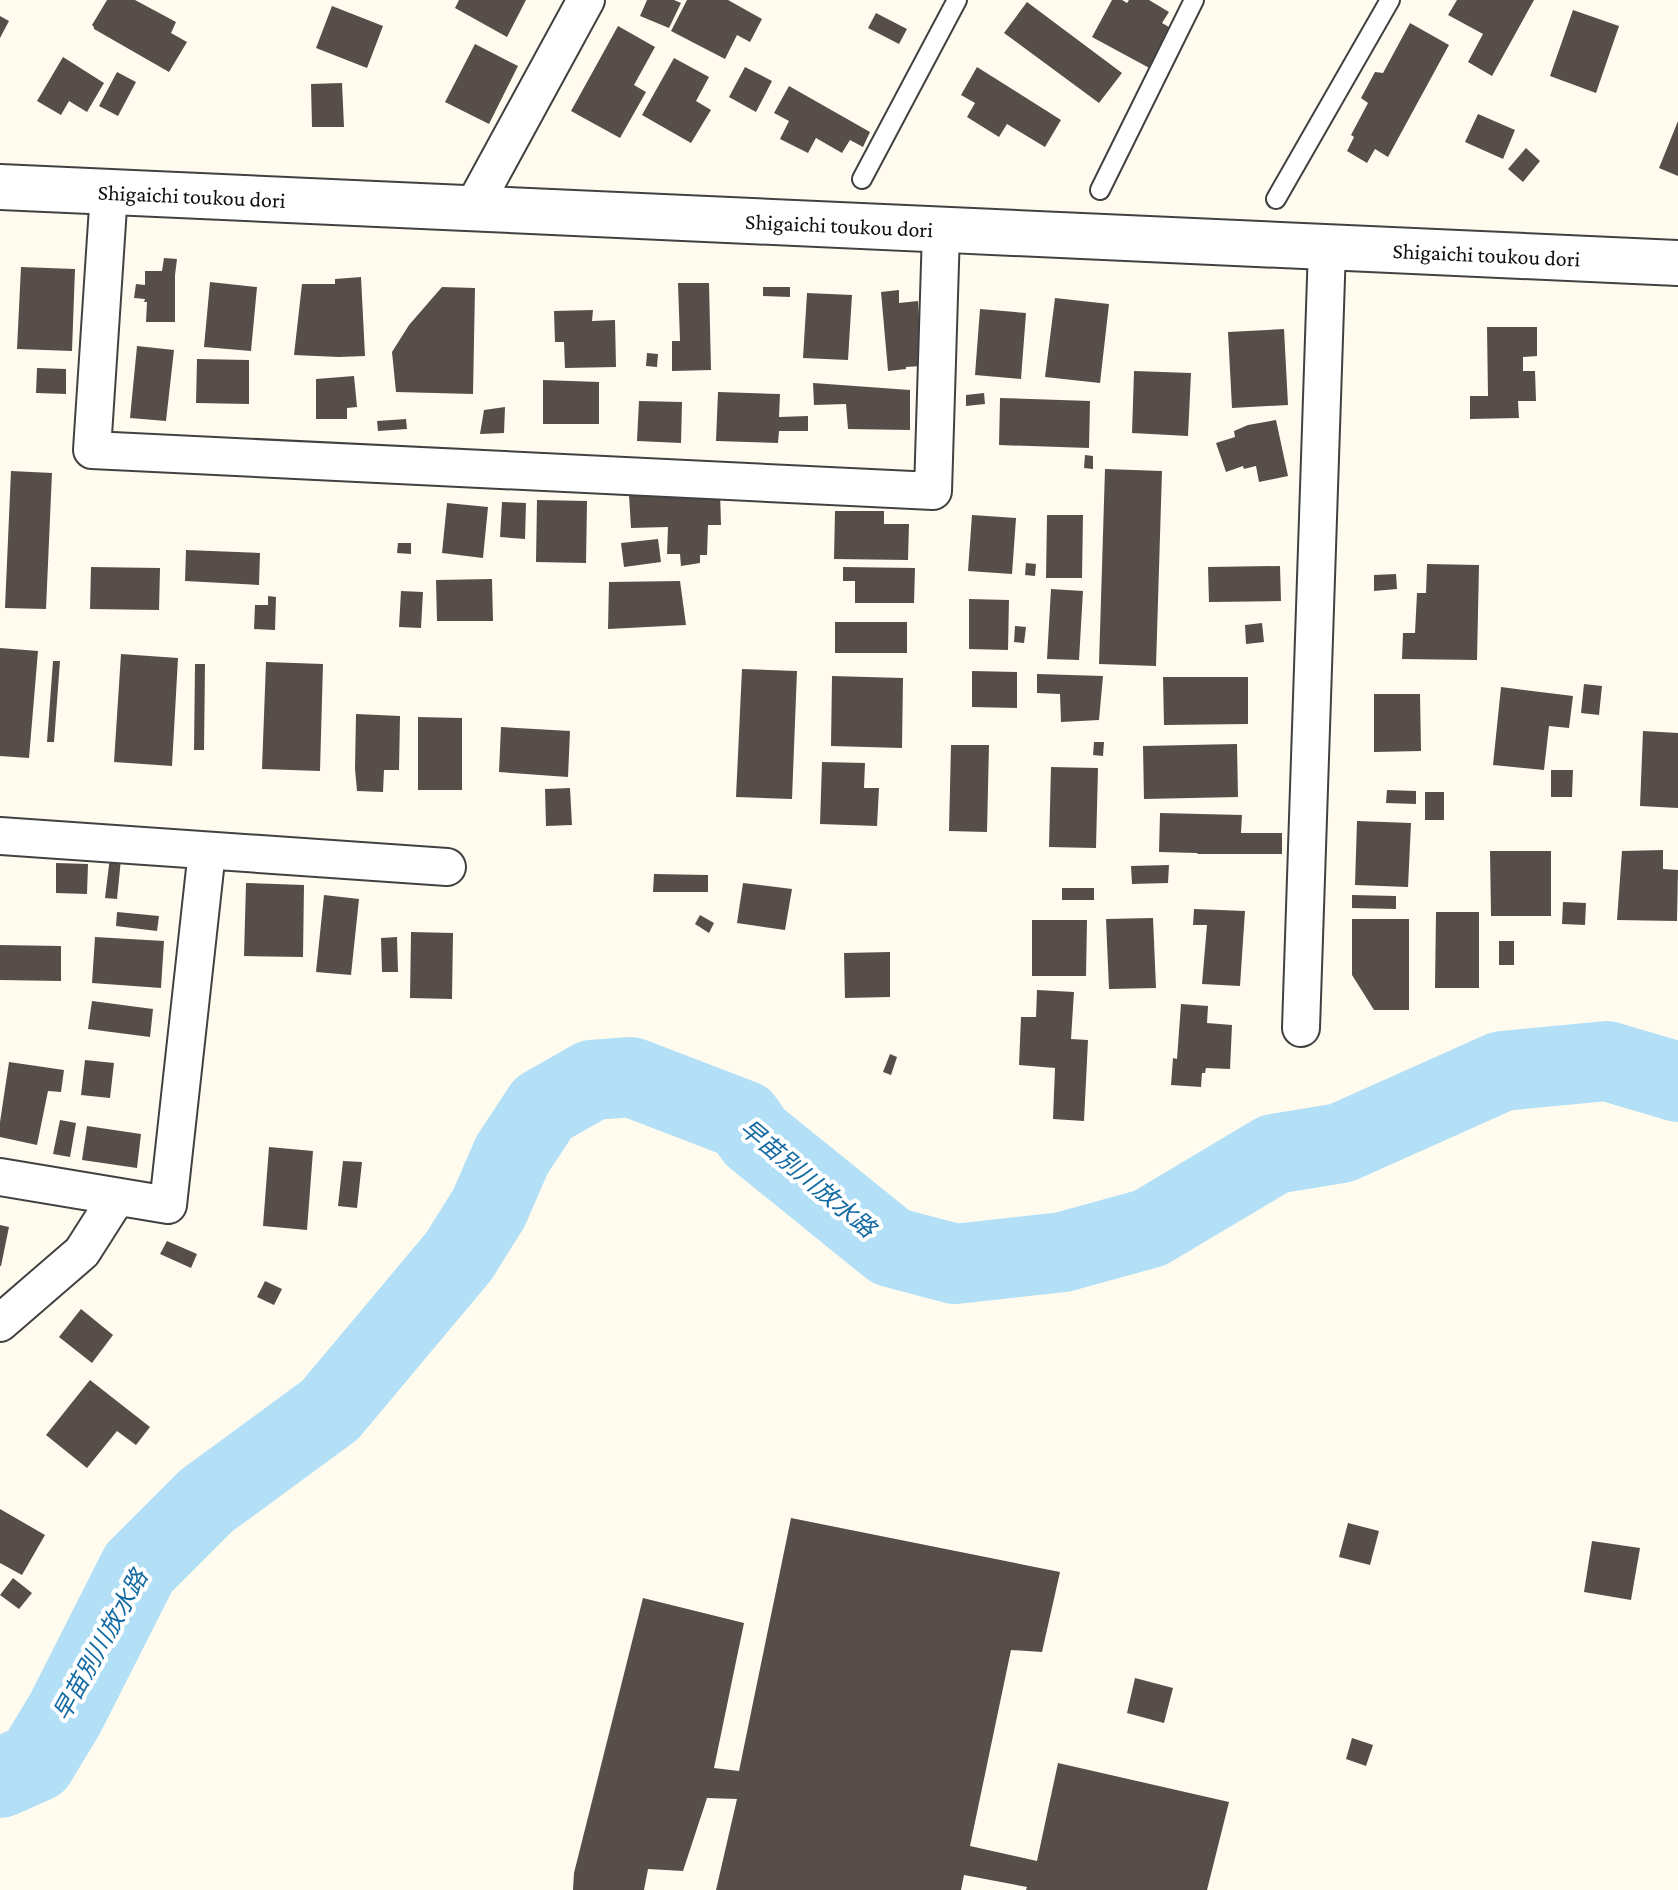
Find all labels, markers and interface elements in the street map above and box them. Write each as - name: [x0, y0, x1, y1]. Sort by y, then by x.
- street label: Shigaichi toukou dori: [97, 179, 287, 212]
- street label: Shigaichi toukou dori: [745, 208, 934, 242]
- street label: Shigaichi toukou dori: [1392, 238, 1581, 271]
- water label: 早苗別川放水路: [735, 1114, 883, 1244]
- water label: 早苗別川放水路: [47, 1563, 154, 1725]

